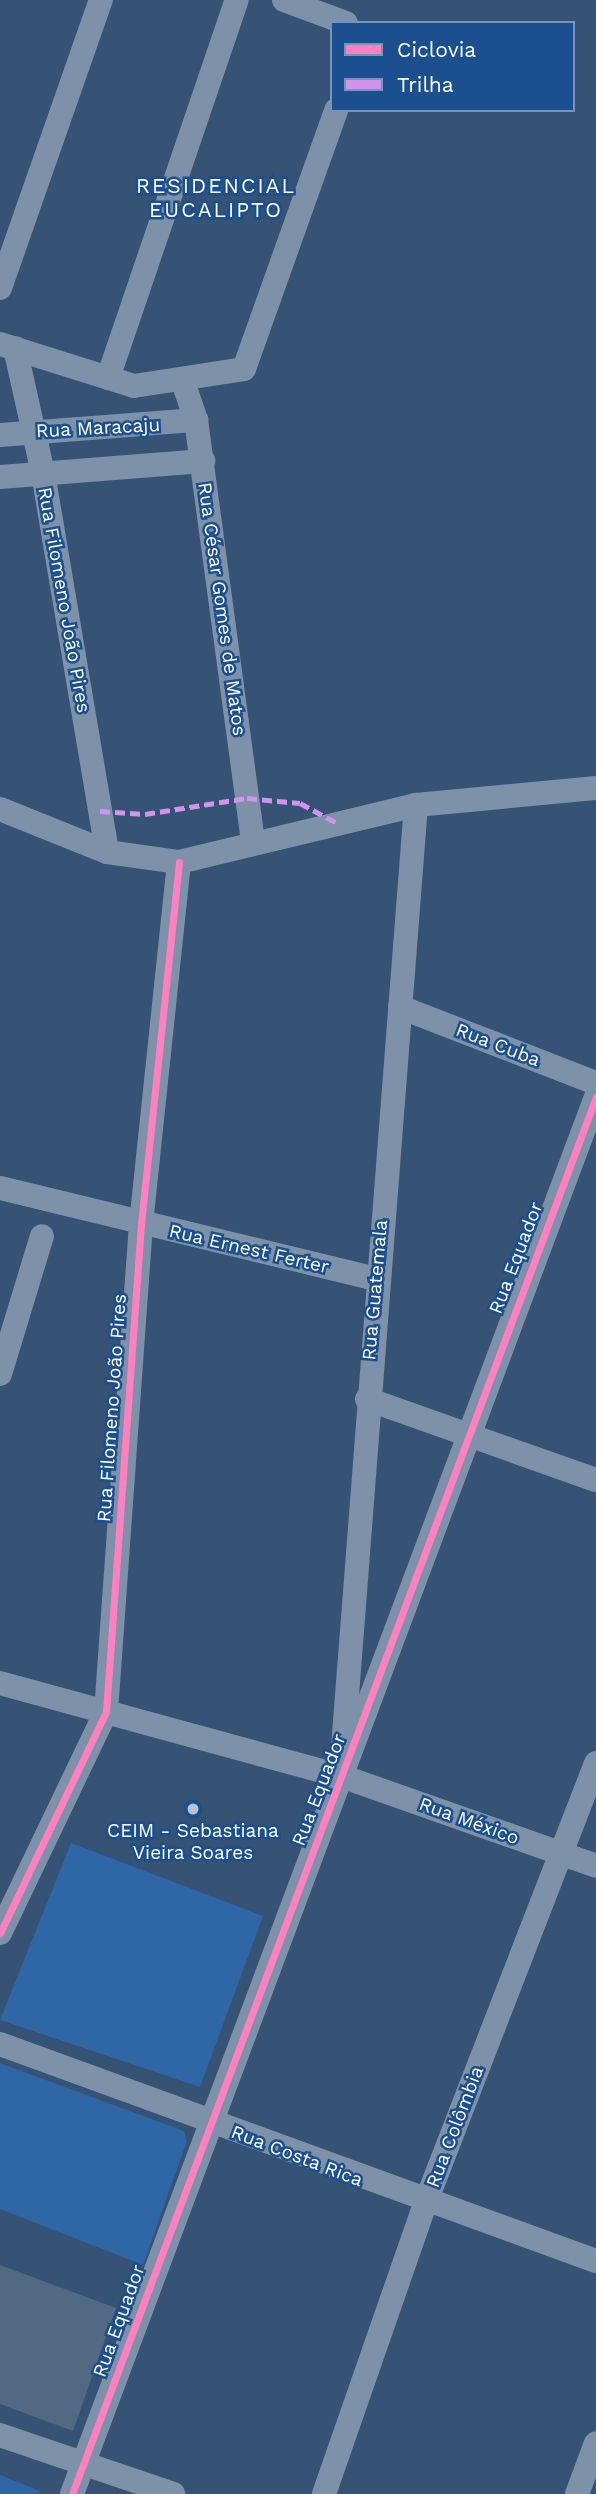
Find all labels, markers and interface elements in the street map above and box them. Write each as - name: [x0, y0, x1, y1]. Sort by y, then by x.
- legend: [330, 21, 575, 112]
- text: Ciclovia: [397, 37, 476, 62]
- text: Trilha: [397, 72, 454, 97]
- district label: RESIDENCIAL EUCALIPTO: [137, 173, 295, 223]
- street label: Rua Maracaju: [35, 413, 161, 443]
- street label: Rua César Gomes de Matos: [193, 481, 251, 737]
- street label: Rua Filomeno João Pires: [33, 485, 95, 715]
- street label: Rua Cuba: [452, 1018, 544, 1072]
- street label: Rua Equador: [484, 1199, 548, 1317]
- street label: Rua Guatemala: [357, 1218, 393, 1362]
- street label: Rua Ernest Ferter: [167, 1219, 331, 1279]
- street label: Rua Filomeno João Pires: [93, 1293, 131, 1523]
- street label: Rua Equador: [287, 1731, 351, 1849]
- street label: Rua México: [416, 1792, 522, 1850]
- marker: CEIM - Sebastiana Vieira Soares: [185, 1801, 201, 1817]
- place label: CEIM - Sebastiana Vieira Soares: [107, 1820, 279, 1864]
- street label: Rua Colômbia: [421, 2063, 489, 2191]
- street label: Rua Costa Rica: [228, 2120, 366, 2192]
- street label: Rua Equador: [88, 2261, 150, 2381]

